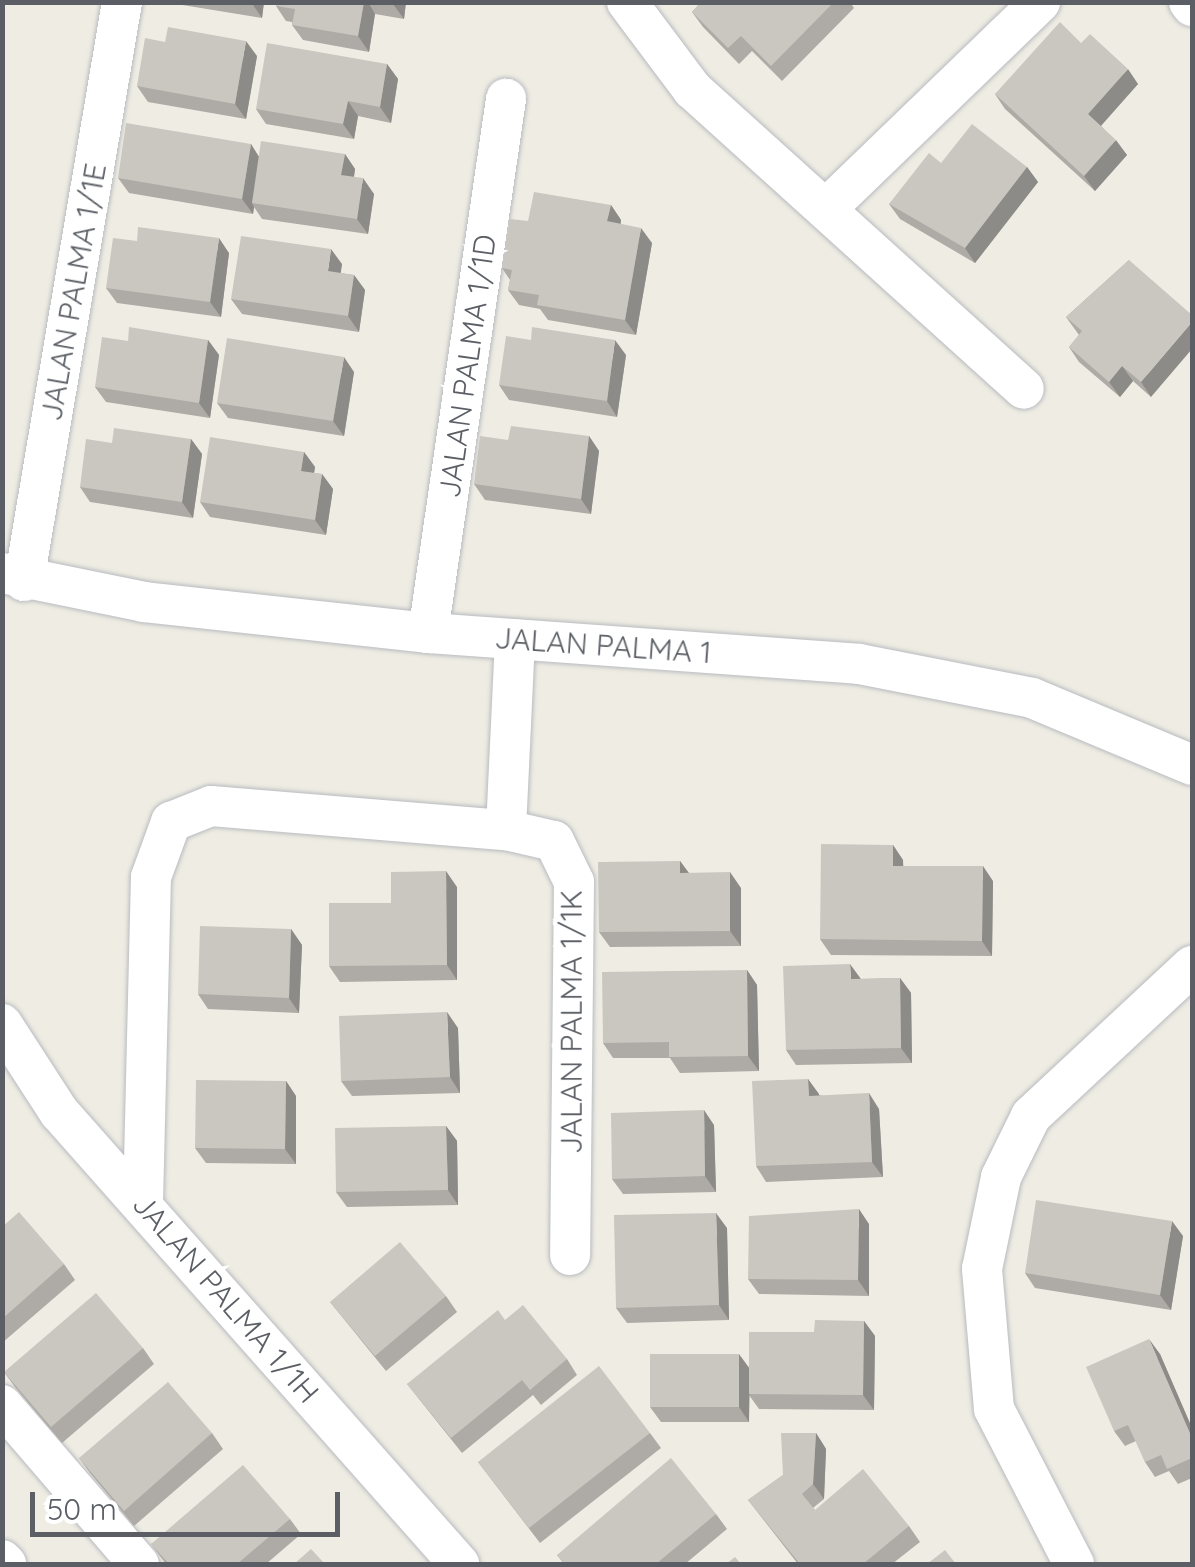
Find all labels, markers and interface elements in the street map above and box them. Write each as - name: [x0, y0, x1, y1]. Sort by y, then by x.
- street label: JALAN PALMA 1/1E: [33, 160, 113, 424]
- street label: JALAN PALMA 1/1D: [431, 232, 503, 500]
- street label: JALAN PALMA 1: [493, 619, 713, 671]
- street label: JALAN PALMA 1/1K: [553, 890, 589, 1154]
- street label: JALAN PALMA 1/1H: [125, 1186, 327, 1410]
- scale bar: [35, 1472, 345, 1534]
- text: 50 m: [47, 1490, 117, 1528]

